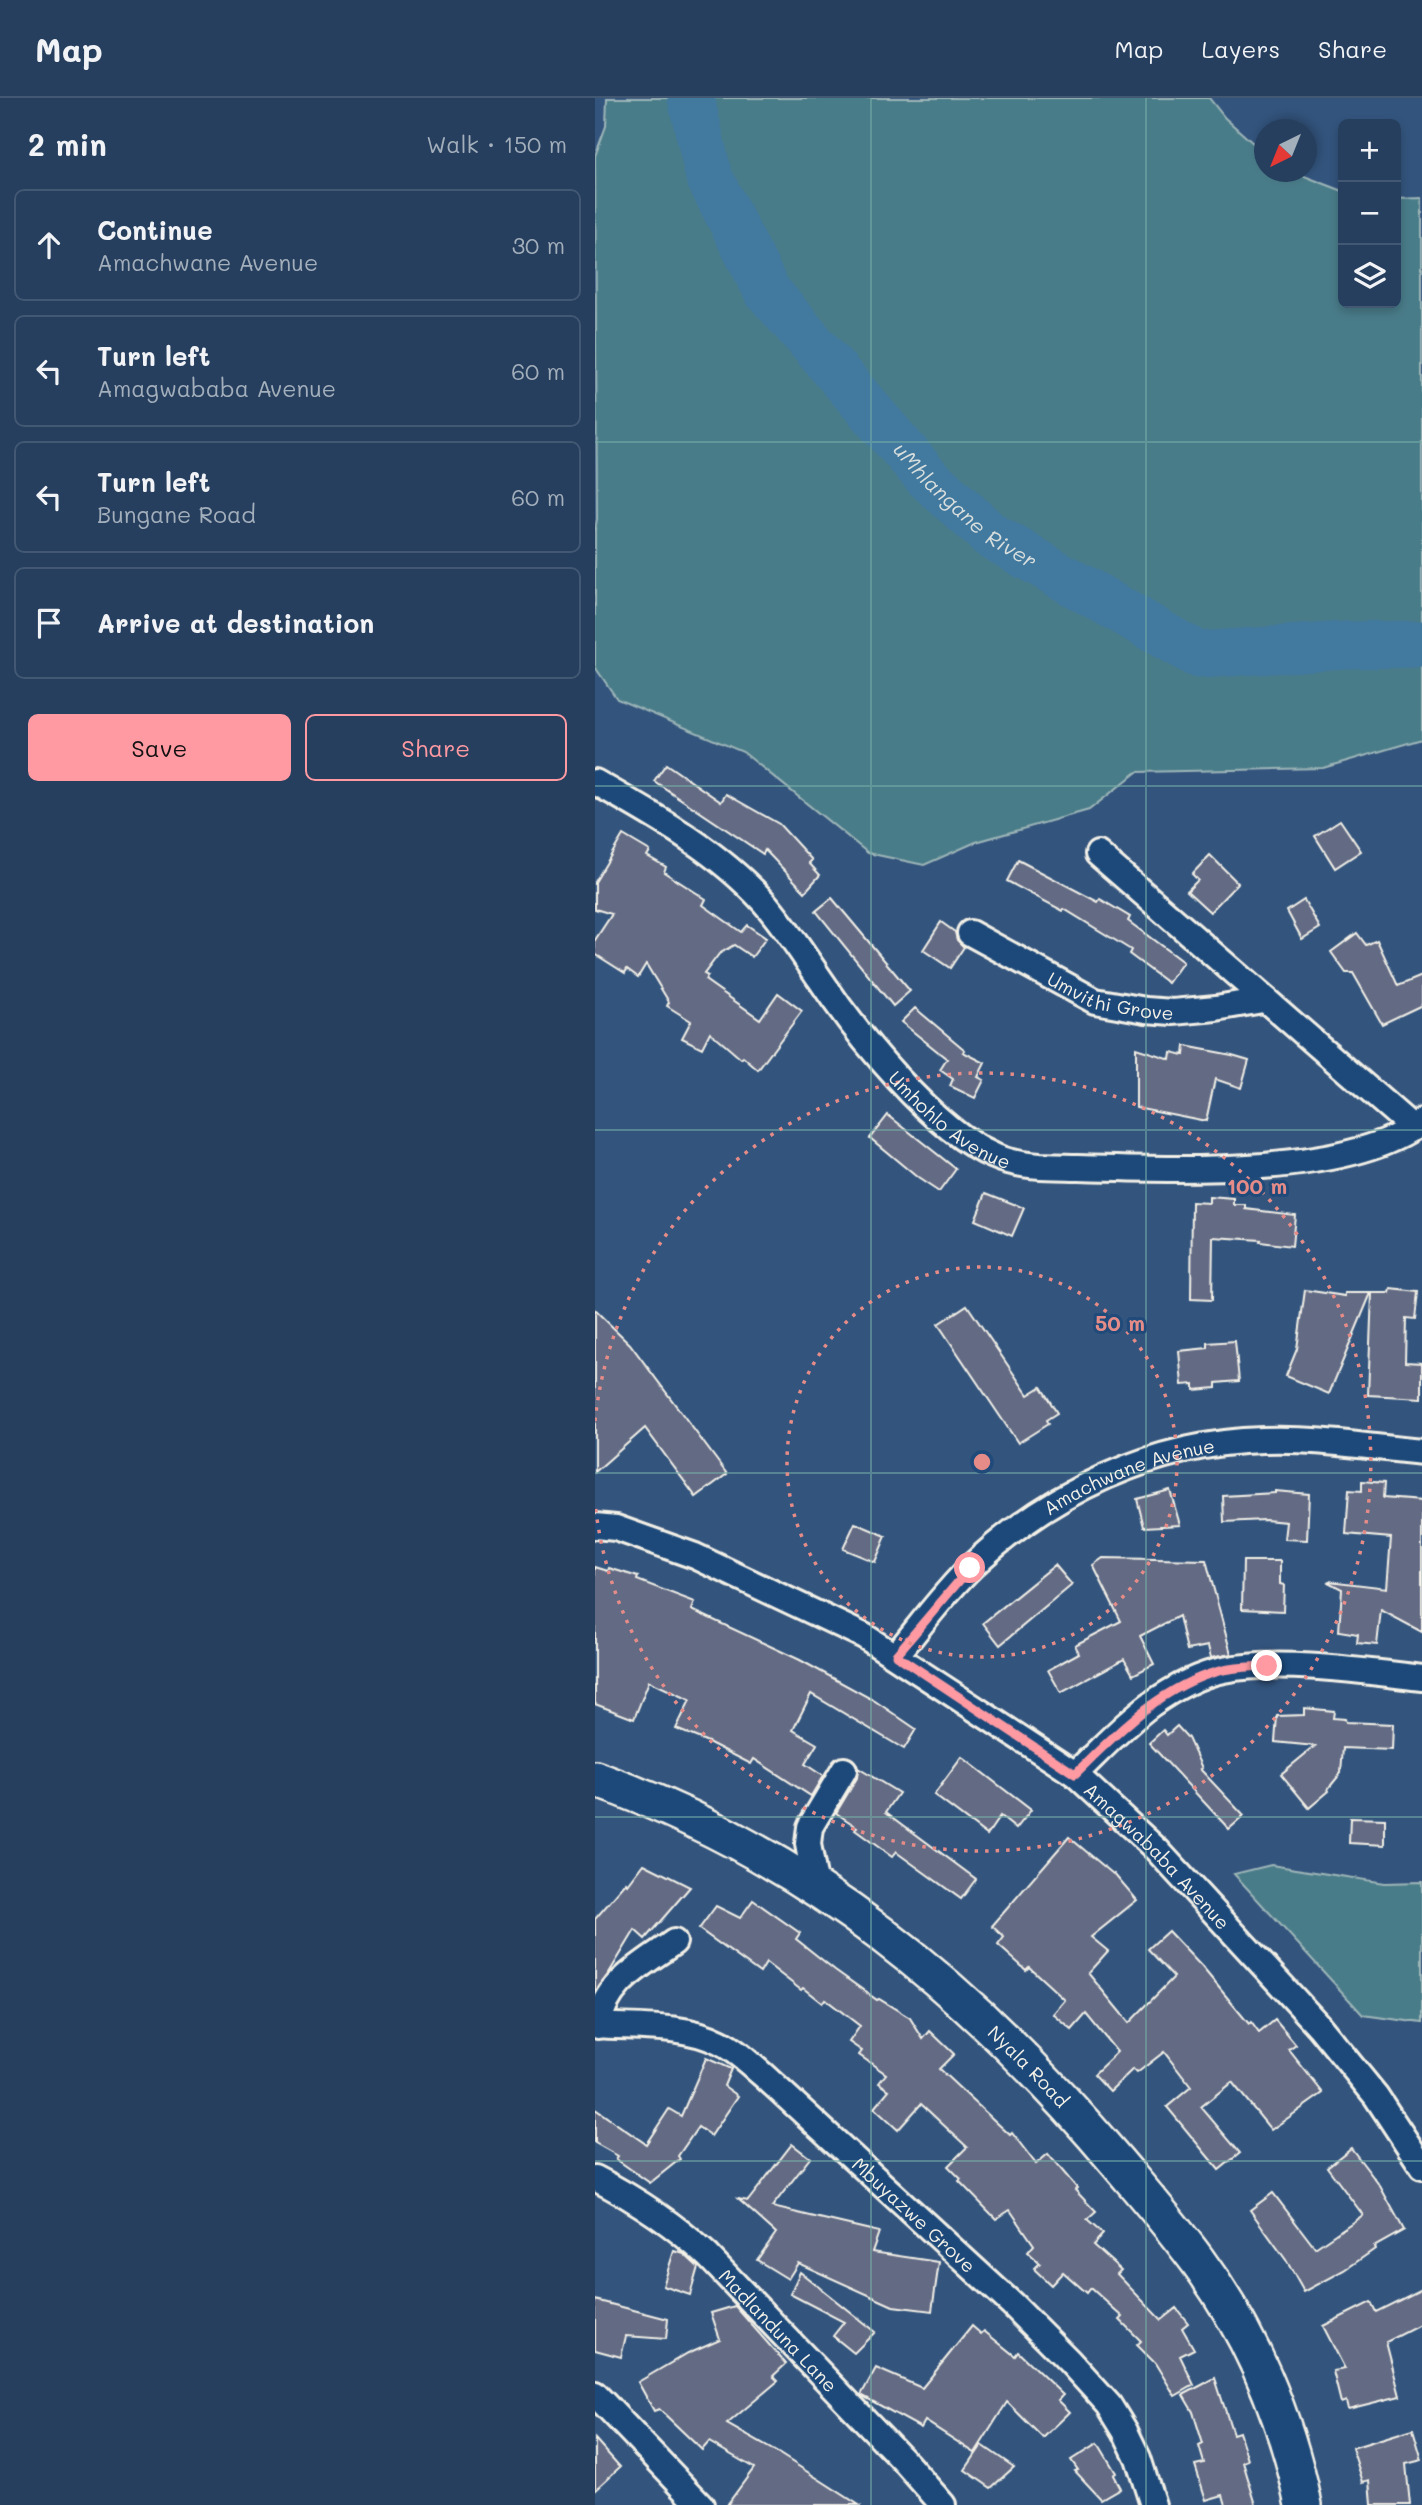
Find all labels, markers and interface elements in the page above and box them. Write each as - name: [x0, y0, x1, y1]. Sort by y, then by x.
- text: Map: [35, 27, 103, 70]
- text: Map: [1115, 33, 1163, 64]
- text: Layers: [1201, 33, 1280, 64]
- text: Share: [1318, 33, 1387, 64]
- north arrow: [1254, 119, 1317, 182]
- map controls: [1338, 119, 1401, 308]
- button: +: [1338, 119, 1401, 182]
- text: 2 min: [28, 124, 107, 164]
- text: Walk · 150 m: [426, 129, 567, 159]
- button: −: [1338, 182, 1401, 245]
- text: Continue: [97, 213, 213, 247]
- icon: ahead: [30, 226, 68, 264]
- text: 30 m: [512, 230, 565, 260]
- button: layers: [1338, 245, 1401, 308]
- text: Amachwane Avenue: [97, 247, 318, 277]
- text: Turn left: [97, 339, 210, 373]
- icon: left: [30, 352, 68, 390]
- text: 60 m: [511, 356, 565, 386]
- text: Amagwababa Avenue: [97, 373, 336, 403]
- water label: uMhlangane River: [889, 436, 1042, 573]
- text: Turn left: [97, 465, 210, 499]
- icon: left: [30, 478, 68, 516]
- text: 60 m: [511, 482, 565, 512]
- text: Bungane Road: [97, 499, 256, 529]
- icon: arrive: [30, 604, 68, 642]
- text: Arrive at destination: [97, 606, 374, 640]
- button: Save: [28, 714, 291, 781]
- button: Share: [305, 714, 567, 781]
- street label: Umvithi Grove: [1043, 965, 1175, 1025]
- street label: Umhohlo Avenue: [884, 1065, 1014, 1174]
- text: 100 m: [1227, 1172, 1287, 1199]
- text: 50 m: [1095, 1309, 1145, 1336]
- street label: Amachwane Avenue: [1038, 1432, 1216, 1520]
- centre of rings: [970, 1450, 994, 1474]
- route start: [954, 1552, 985, 1583]
- route end: [1251, 1650, 1282, 1681]
- street label: Amagwababa Avenue: [1079, 1777, 1236, 1934]
- street label: Nyala Road: [983, 2019, 1075, 2112]
- street label: Mbuyazwe Grove: [847, 2151, 982, 2277]
- street label: Madlanduna Lane: [714, 2263, 843, 2397]

